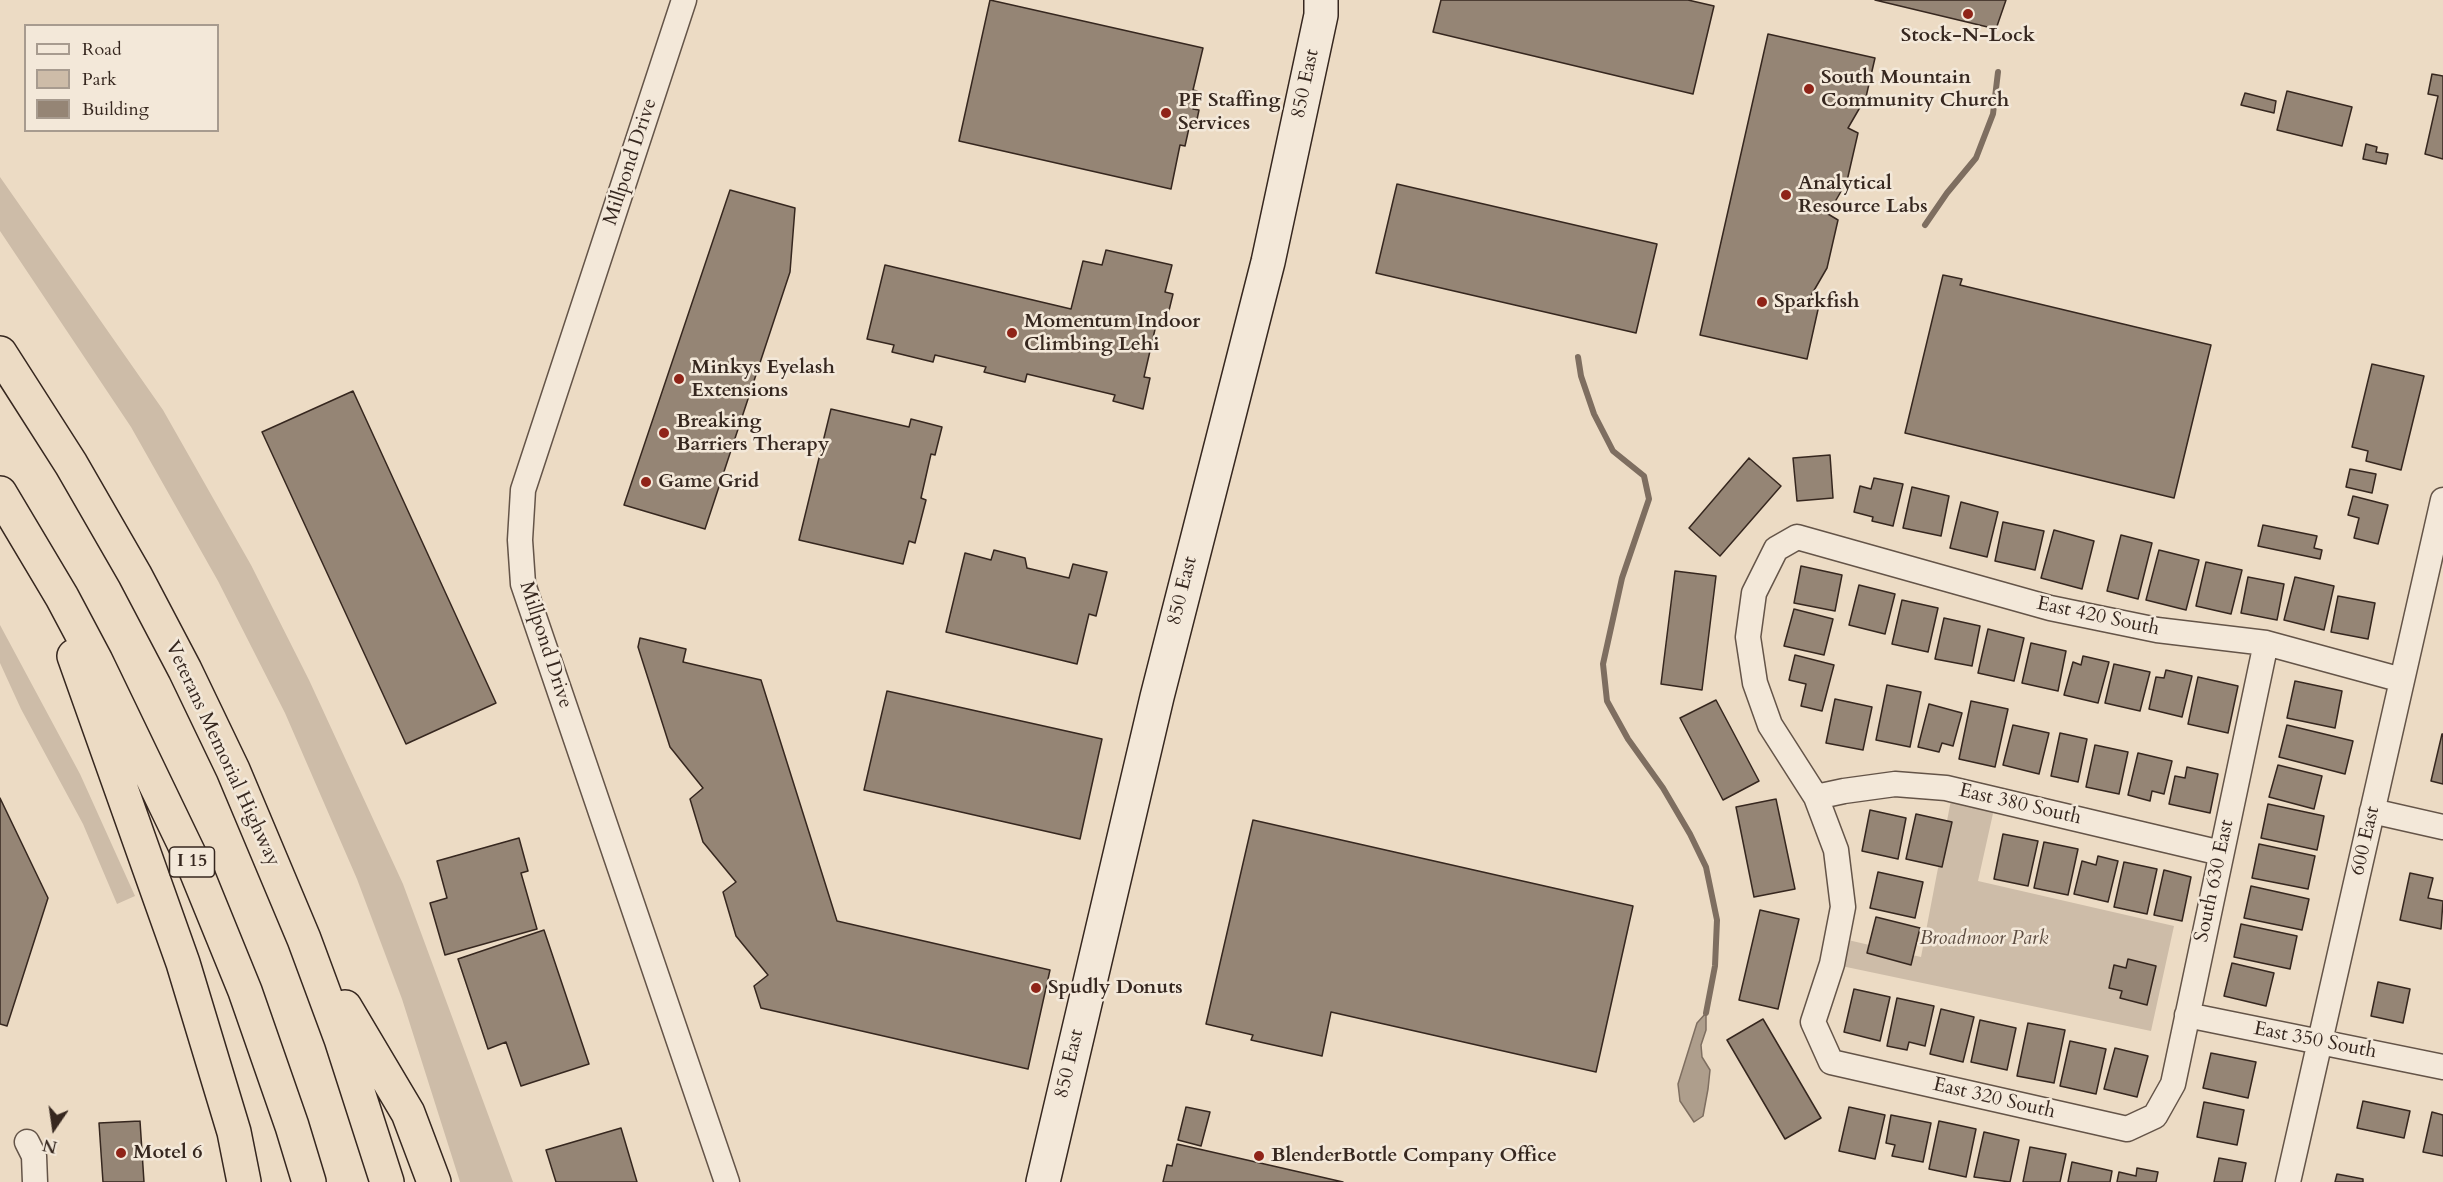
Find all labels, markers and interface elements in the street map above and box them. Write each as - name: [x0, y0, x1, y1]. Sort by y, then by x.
- marker: Stock-N-Lock: [1961, 7, 1975, 21]
- legend: [24, 24, 219, 132]
- place label: Stock-N-Lock: [1901, 24, 2035, 48]
- text: Road: [82, 37, 122, 62]
- street label: 850 East: [1287, 47, 1325, 121]
- place label: South Mountain Community Church: [1821, 66, 2009, 113]
- text: Park: [82, 67, 117, 92]
- marker: South Mountain Community Church: [1802, 82, 1816, 96]
- place label: PF Staffing Services: [1178, 89, 1280, 136]
- street label: Millpond Drive: [599, 96, 663, 228]
- text: Building: [82, 97, 149, 122]
- marker: PF Staffing Services: [1159, 106, 1173, 120]
- place label: Analytical Resource Labs: [1798, 172, 1928, 219]
- marker: Analytical Resource Labs: [1779, 188, 1793, 202]
- place label: Sparkfish: [1774, 290, 1860, 314]
- marker: Sparkfish: [1755, 295, 1769, 309]
- place label: Momentum Indoor Climbing Lehi: [1024, 310, 1200, 357]
- marker: Momentum Indoor Climbing Lehi: [1005, 326, 1019, 340]
- place label: Minkys Eyelash Extensions: [691, 356, 835, 403]
- marker: Minkys Eyelash Extensions: [672, 372, 686, 386]
- place label: Breaking Barriers Therapy: [676, 410, 829, 457]
- marker: Breaking Barriers Therapy: [657, 426, 671, 440]
- place label: Game Grid: [658, 470, 759, 494]
- marker: Game Grid: [639, 475, 653, 489]
- street label: 850 East: [1163, 554, 1203, 628]
- street label: Millpond Drive: [513, 579, 577, 711]
- street label: East 420 South: [2035, 592, 2161, 642]
- street label: Veterans Memorial Highway: [159, 637, 285, 871]
- street label: East 380 South: [1957, 779, 2083, 831]
- street label: 600 East: [2346, 804, 2386, 878]
- street label: South 630 East: [2190, 818, 2240, 944]
- road number: I 15: [170, 847, 214, 877]
- park label: Broadmoor Park: [1920, 927, 2048, 951]
- place label: Spudly Donuts: [1048, 976, 1183, 1000]
- marker: Spudly Donuts: [1029, 981, 1043, 995]
- street label: East 350 South: [2252, 1017, 2378, 1065]
- street label: 850 East: [1050, 1027, 1090, 1101]
- street label: East 320 South: [1931, 1073, 2057, 1125]
- north arrow: [24, 1098, 84, 1158]
- text: N: [41, 1133, 59, 1158]
- place label: Motel 6: [133, 1141, 203, 1165]
- place label: BlenderBottle Company Office: [1271, 1144, 1557, 1168]
- marker: Motel 6: [114, 1146, 128, 1160]
- marker: BlenderBottle Company Office: [1252, 1149, 1266, 1163]

